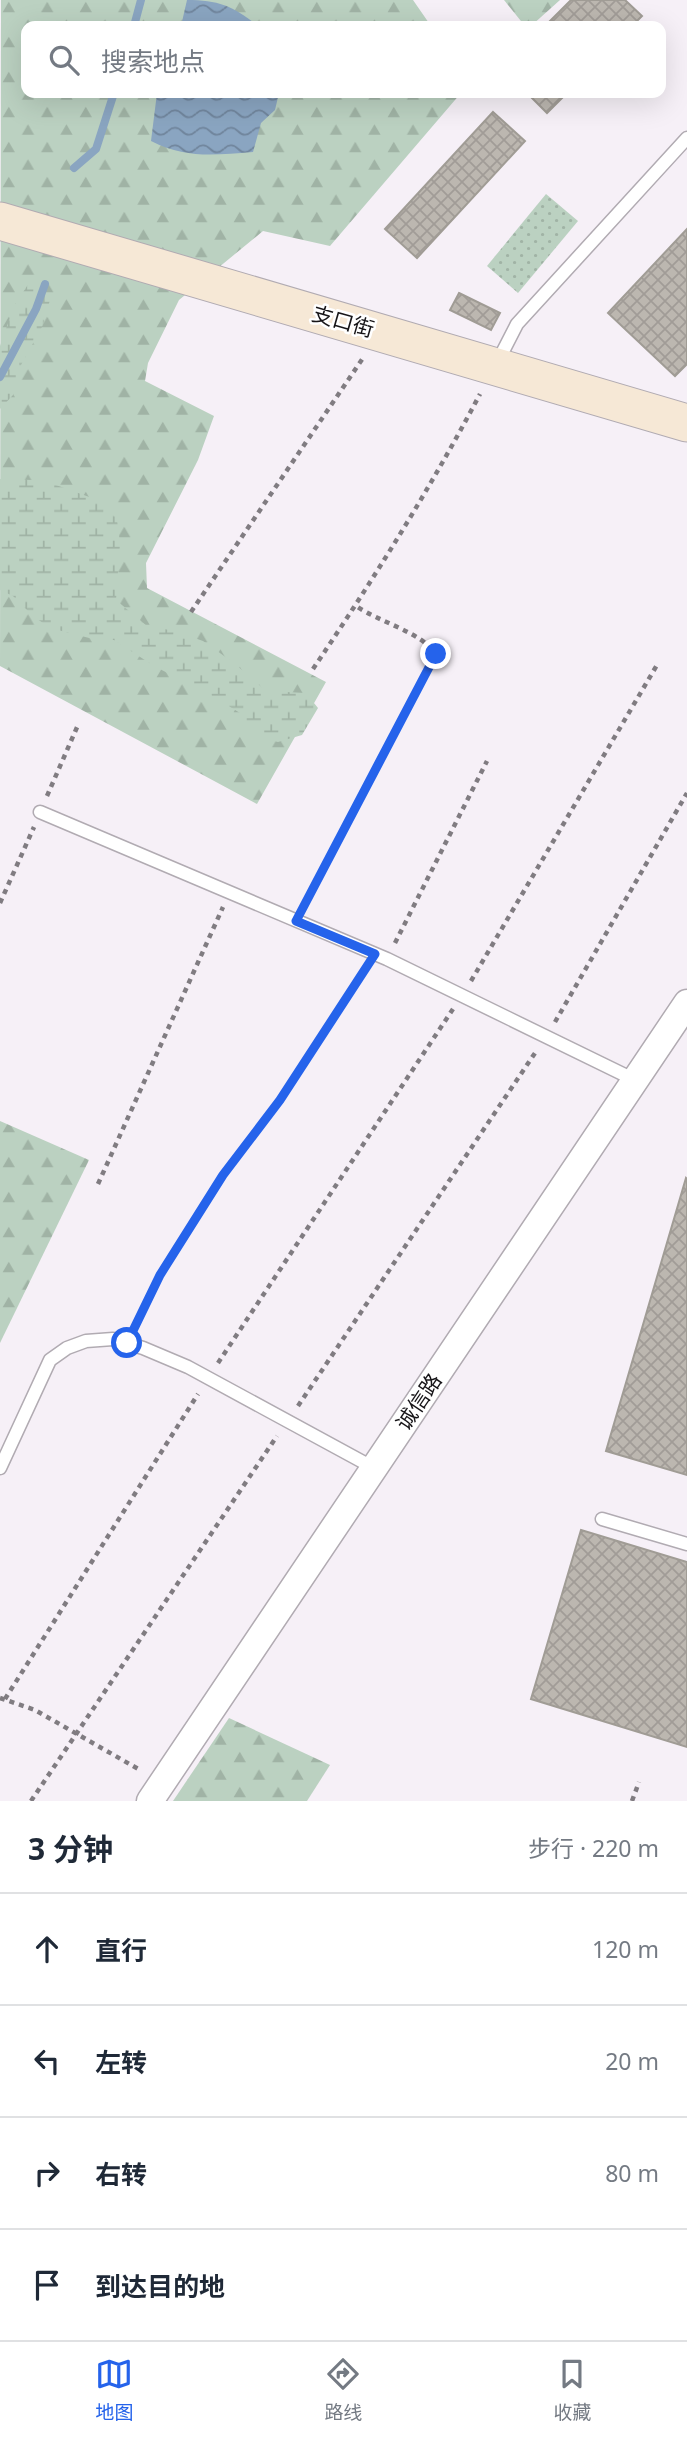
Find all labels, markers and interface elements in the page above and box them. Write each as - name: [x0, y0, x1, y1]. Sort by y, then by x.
- search box: [21, 21, 666, 98]
- icon: search: [45, 41, 83, 79]
- text: 搜索地点: [101, 43, 205, 79]
- street label: 支口街: [309, 299, 377, 343]
- route end: [420, 638, 451, 669]
- route start: [111, 1327, 142, 1358]
- street label: 诚信路: [389, 1367, 447, 1435]
- text: 3 分钟: [28, 1828, 113, 1869]
- text: 步行 · 220 m: [528, 1832, 659, 1864]
- icon: ahead: [28, 1930, 66, 1968]
- text: 直行: [95, 1932, 147, 1968]
- text: 120 m: [592, 1933, 659, 1965]
- icon: left: [28, 2042, 66, 2080]
- text: 左转: [95, 2044, 147, 2080]
- text: 20 m: [605, 2045, 659, 2077]
- icon: right: [28, 2154, 66, 2192]
- text: 右转: [95, 2156, 147, 2192]
- text: 80 m: [605, 2157, 659, 2189]
- icon: arrive: [28, 2266, 66, 2304]
- text: 到达目的地: [95, 2268, 225, 2304]
- tab: 地图: [95, 2355, 134, 2425]
- tab: 路线: [324, 2355, 363, 2425]
- tab: 收藏: [553, 2355, 592, 2425]

